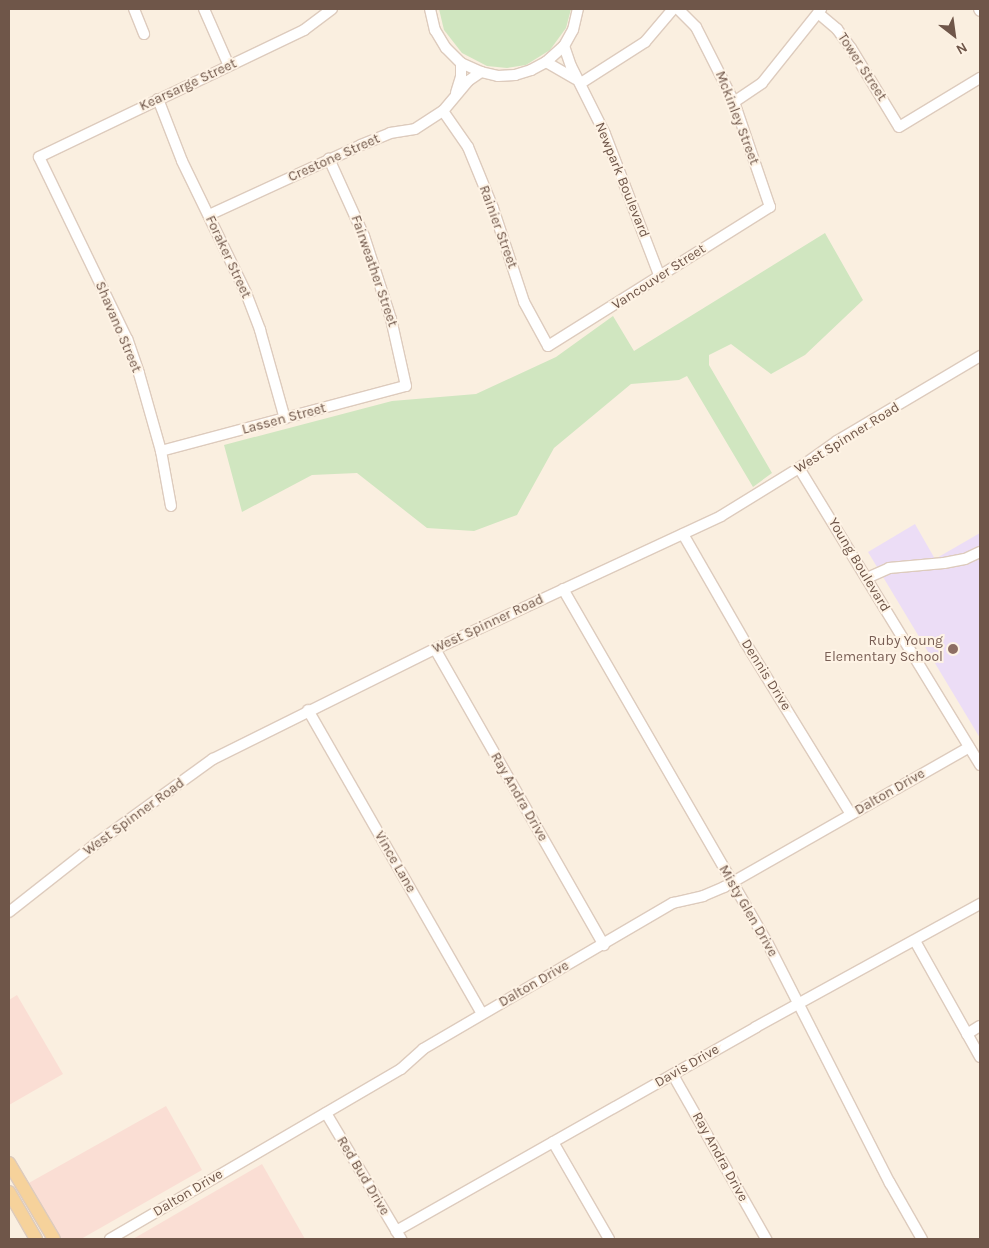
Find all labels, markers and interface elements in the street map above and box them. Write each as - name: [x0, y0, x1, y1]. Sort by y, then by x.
- north arrow: [929, 10, 979, 60]
- street label: Tower Street: [834, 30, 890, 104]
- text: N: [953, 39, 970, 58]
- street label: Kearsarge Street: [137, 55, 239, 115]
- street label: Mckinley Street: [711, 69, 763, 167]
- street label: Newpark Boulevard: [591, 120, 653, 240]
- street label: Crestone Street: [286, 130, 382, 186]
- street label: Rainier Street: [475, 183, 521, 271]
- street label: Foraker Street: [202, 213, 254, 301]
- street label: Fairweather Street: [347, 213, 401, 329]
- street label: Vancouver Street: [609, 241, 709, 313]
- street label: Shavano Street: [91, 279, 145, 375]
- street label: West Spinner Road: [791, 399, 903, 477]
- street label: Lassen Street: [240, 400, 328, 438]
- street label: Young Boulevard: [824, 515, 894, 615]
- street label: West Spinner Road: [430, 591, 546, 657]
- place label: Ruby Young Elementary School: [824, 633, 943, 666]
- street label: Dennis Drive: [737, 636, 795, 714]
- marker: Ruby Young Elementary School: [947, 643, 959, 655]
- street label: Ray Andra Drive: [487, 750, 551, 844]
- street label: Dalton Drive: [852, 765, 928, 819]
- street label: West Spinner Road: [80, 775, 188, 859]
- street label: Vince Lane: [371, 828, 419, 896]
- street label: Misty Glen Drive: [715, 862, 781, 960]
- street label: Dalton Drive: [496, 957, 572, 1011]
- street label: Davis Drive: [652, 1041, 722, 1091]
- street label: Ray Andra Drive: [688, 1109, 752, 1205]
- street label: Red Bud Drive: [333, 1134, 393, 1218]
- street label: Dalton Drive: [150, 1166, 226, 1220]

